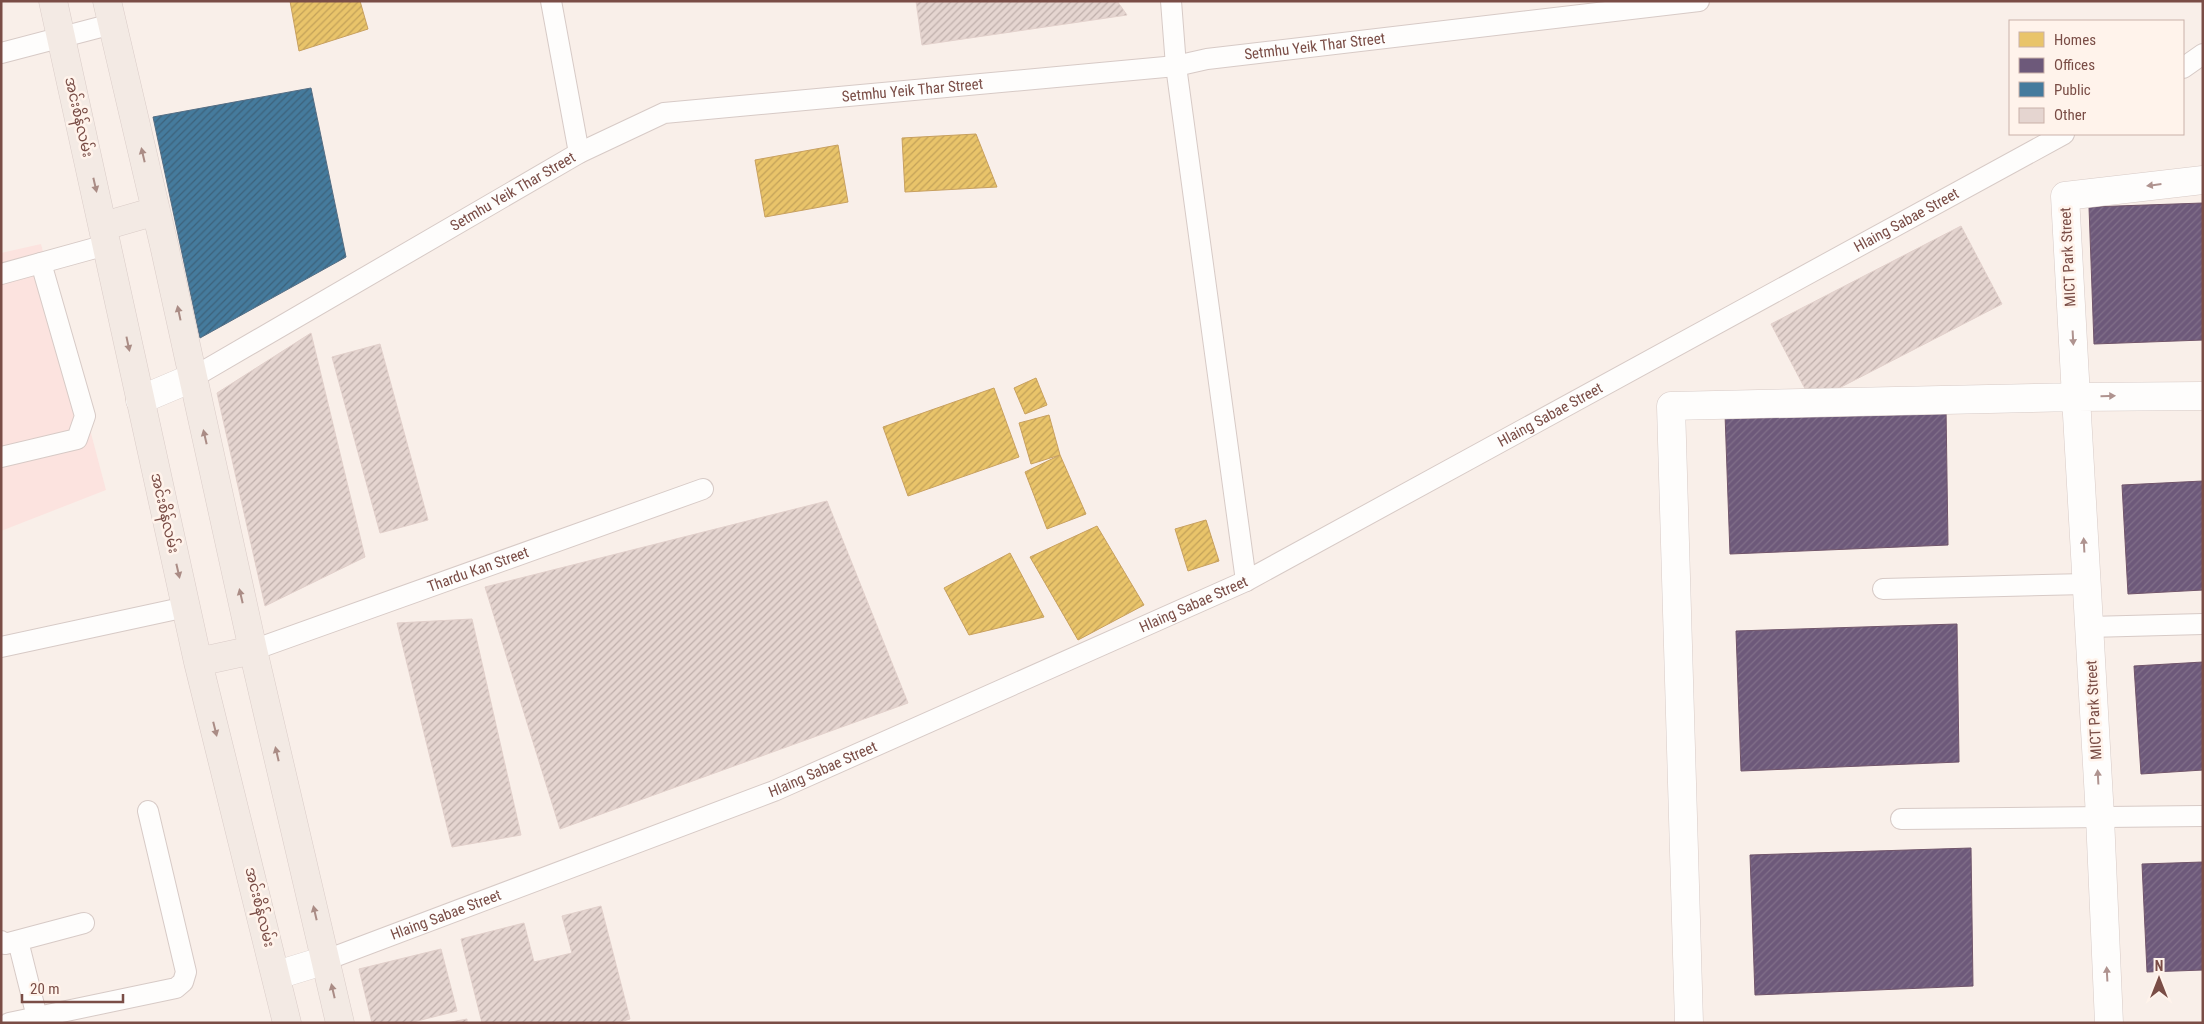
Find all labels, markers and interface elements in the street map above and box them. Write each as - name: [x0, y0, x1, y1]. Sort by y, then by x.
- legend: [2009, 20, 2184, 135]
- street label: Setmhu Yeik Thar Street: [1243, 29, 1386, 64]
- text: Homes: [2054, 31, 2096, 49]
- text: Offices: [2054, 56, 2095, 74]
- street label: အင်းစိန်လမ်း: [58, 75, 98, 160]
- street label: Setmhu Yeik Thar Street: [841, 75, 984, 106]
- text: Public: [2054, 81, 2091, 99]
- text: Other: [2054, 106, 2087, 124]
- one-way arrow: [139, 147, 147, 162]
- street label: Setmhu Yeik Thar Street: [447, 148, 579, 235]
- one-way arrow: [91, 178, 99, 194]
- one-way arrow: [2146, 181, 2162, 189]
- street label: Hlaing Sabae Street: [1851, 184, 1962, 256]
- street label: MICT Park Street: [2056, 207, 2080, 307]
- one-way arrow: [174, 305, 182, 321]
- one-way arrow: [2069, 331, 2077, 347]
- one-way arrow: [124, 337, 132, 352]
- street label: Hlaing Sabae Street: [1495, 379, 1606, 451]
- one-way arrow: [2100, 392, 2116, 400]
- one-way arrow: [201, 429, 209, 445]
- street label: အင်းစိန်လမ်း: [144, 471, 184, 556]
- one-way arrow: [2080, 536, 2088, 552]
- street label: Thardu Kan Street: [425, 543, 531, 596]
- one-way arrow: [174, 564, 182, 579]
- street label: Hlaing Sabae Street: [1137, 572, 1251, 636]
- one-way arrow: [237, 588, 245, 604]
- street label: MICT Park Street: [2082, 660, 2106, 760]
- one-way arrow: [211, 722, 219, 737]
- street label: Hlaing Sabae Street: [766, 737, 880, 801]
- one-way arrow: [273, 747, 281, 762]
- one-way arrow: [2093, 768, 2101, 784]
- street label: အင်းစိန်လမ်း: [238, 865, 280, 950]
- street label: Hlaing Sabae Street: [388, 886, 504, 944]
- one-way arrow: [311, 905, 319, 920]
- north arrow: [2134, 954, 2184, 1004]
- text: N: [2155, 958, 2163, 974]
- one-way arrow: [2103, 966, 2111, 982]
- scale bar: [22, 972, 124, 1004]
- text: 20 m: [30, 980, 60, 998]
- one-way arrow: [329, 984, 337, 999]

